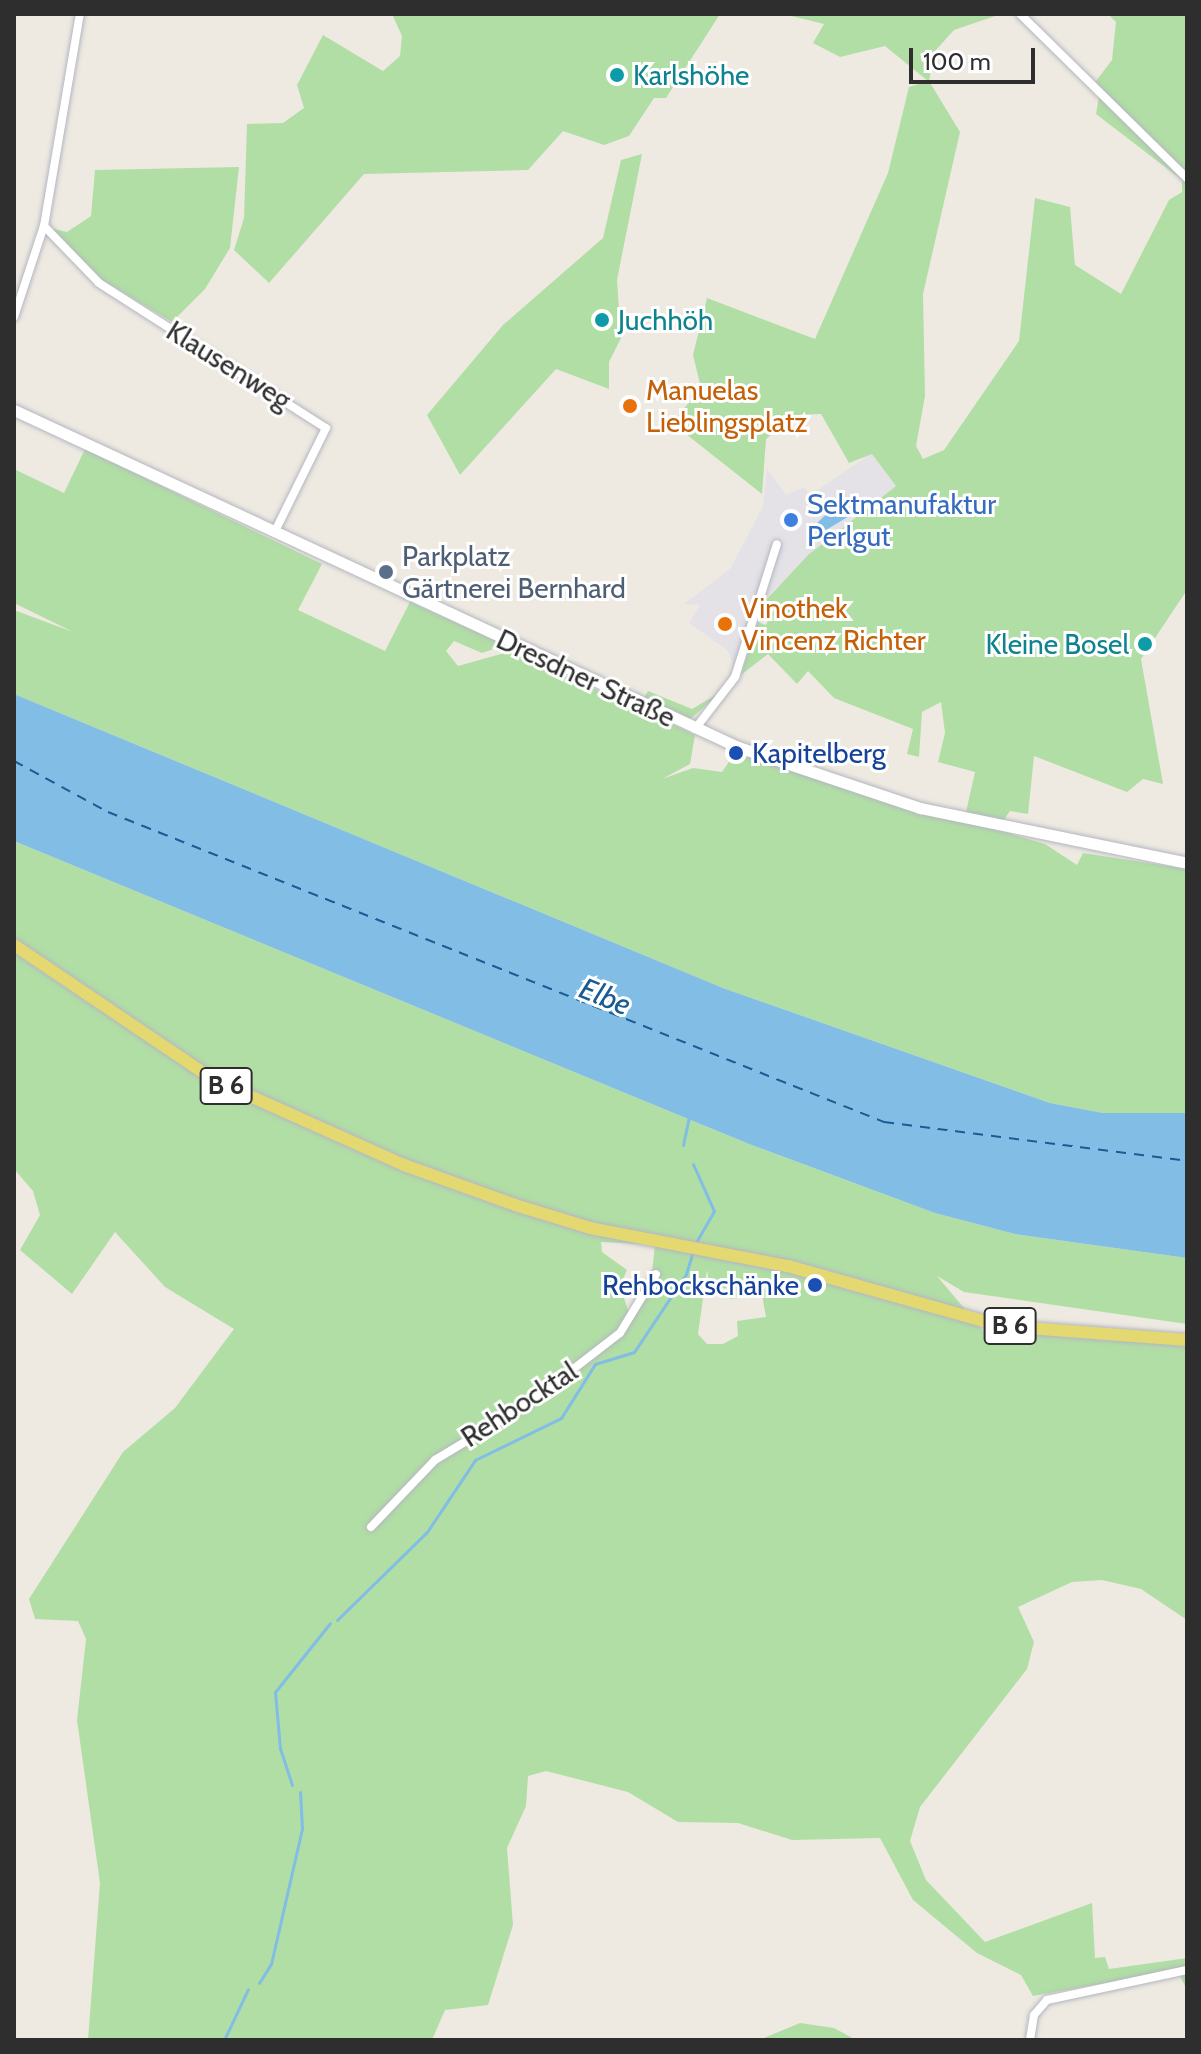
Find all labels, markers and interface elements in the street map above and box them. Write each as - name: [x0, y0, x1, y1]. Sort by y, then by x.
- scale bar: [913, 32, 1039, 82]
- text: 100 m: [923, 47, 991, 76]
- place label: Karlshöhe: [633, 58, 749, 92]
- marker: Karlshöhe: [608, 66, 626, 84]
- place label: Juchhöh: [618, 303, 713, 337]
- marker: Juchhöh: [593, 311, 611, 329]
- street label: Klausenweg: [161, 314, 297, 416]
- place label: Manuelas Lieblingsplatz: [646, 373, 808, 439]
- marker: Manuelas Lieblingsplatz: [621, 397, 639, 415]
- place label: Sektmanufaktur Perlgut: [807, 487, 996, 553]
- marker: Sektmanufaktur Perlgut: [782, 511, 800, 529]
- place label: Parkplatz Gärtnerei Bernhard: [402, 539, 626, 605]
- marker: Parkplatz Gärtnerei Bernhard: [377, 563, 395, 581]
- place label: Vinothek Vincenz Richter: [741, 591, 926, 657]
- marker: Vinothek Vincenz Richter: [716, 615, 734, 633]
- street label: Dresdner Straße: [491, 622, 681, 734]
- place label: Kleine Bosel: [985, 627, 1129, 661]
- marker: Kleine Bosel: [1136, 635, 1154, 653]
- place label: Kapitelberg: [752, 736, 886, 770]
- marker: Kapitelberg: [727, 744, 745, 762]
- water label: Elbe: [574, 971, 636, 1023]
- road number: B 6: [198, 1064, 254, 1108]
- place label: Rehbockschänke: [602, 1268, 799, 1302]
- marker: Rehbockschänke: [806, 1276, 824, 1294]
- road number: B 6: [982, 1304, 1038, 1348]
- street label: Rehbocktal: [455, 1354, 583, 1454]

